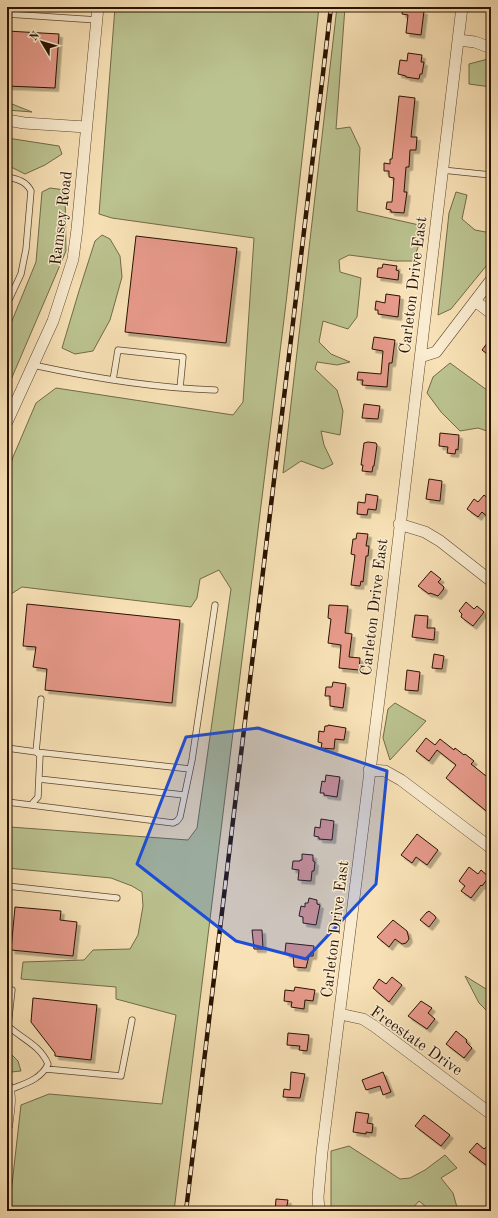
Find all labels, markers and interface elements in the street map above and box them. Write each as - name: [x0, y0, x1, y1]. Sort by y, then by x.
- north arrow: [22, 22, 62, 62]
- text: N: [28, 30, 43, 43]
- street label: Ramsey Road: [48, 170, 76, 266]
- street label: Carleton Drive East: [398, 215, 430, 355]
- street label: Carleton Drive East: [359, 537, 391, 677]
- street label: Carleton Drive East: [320, 859, 352, 999]
- street label: Freestate Drive: [367, 1004, 465, 1079]

